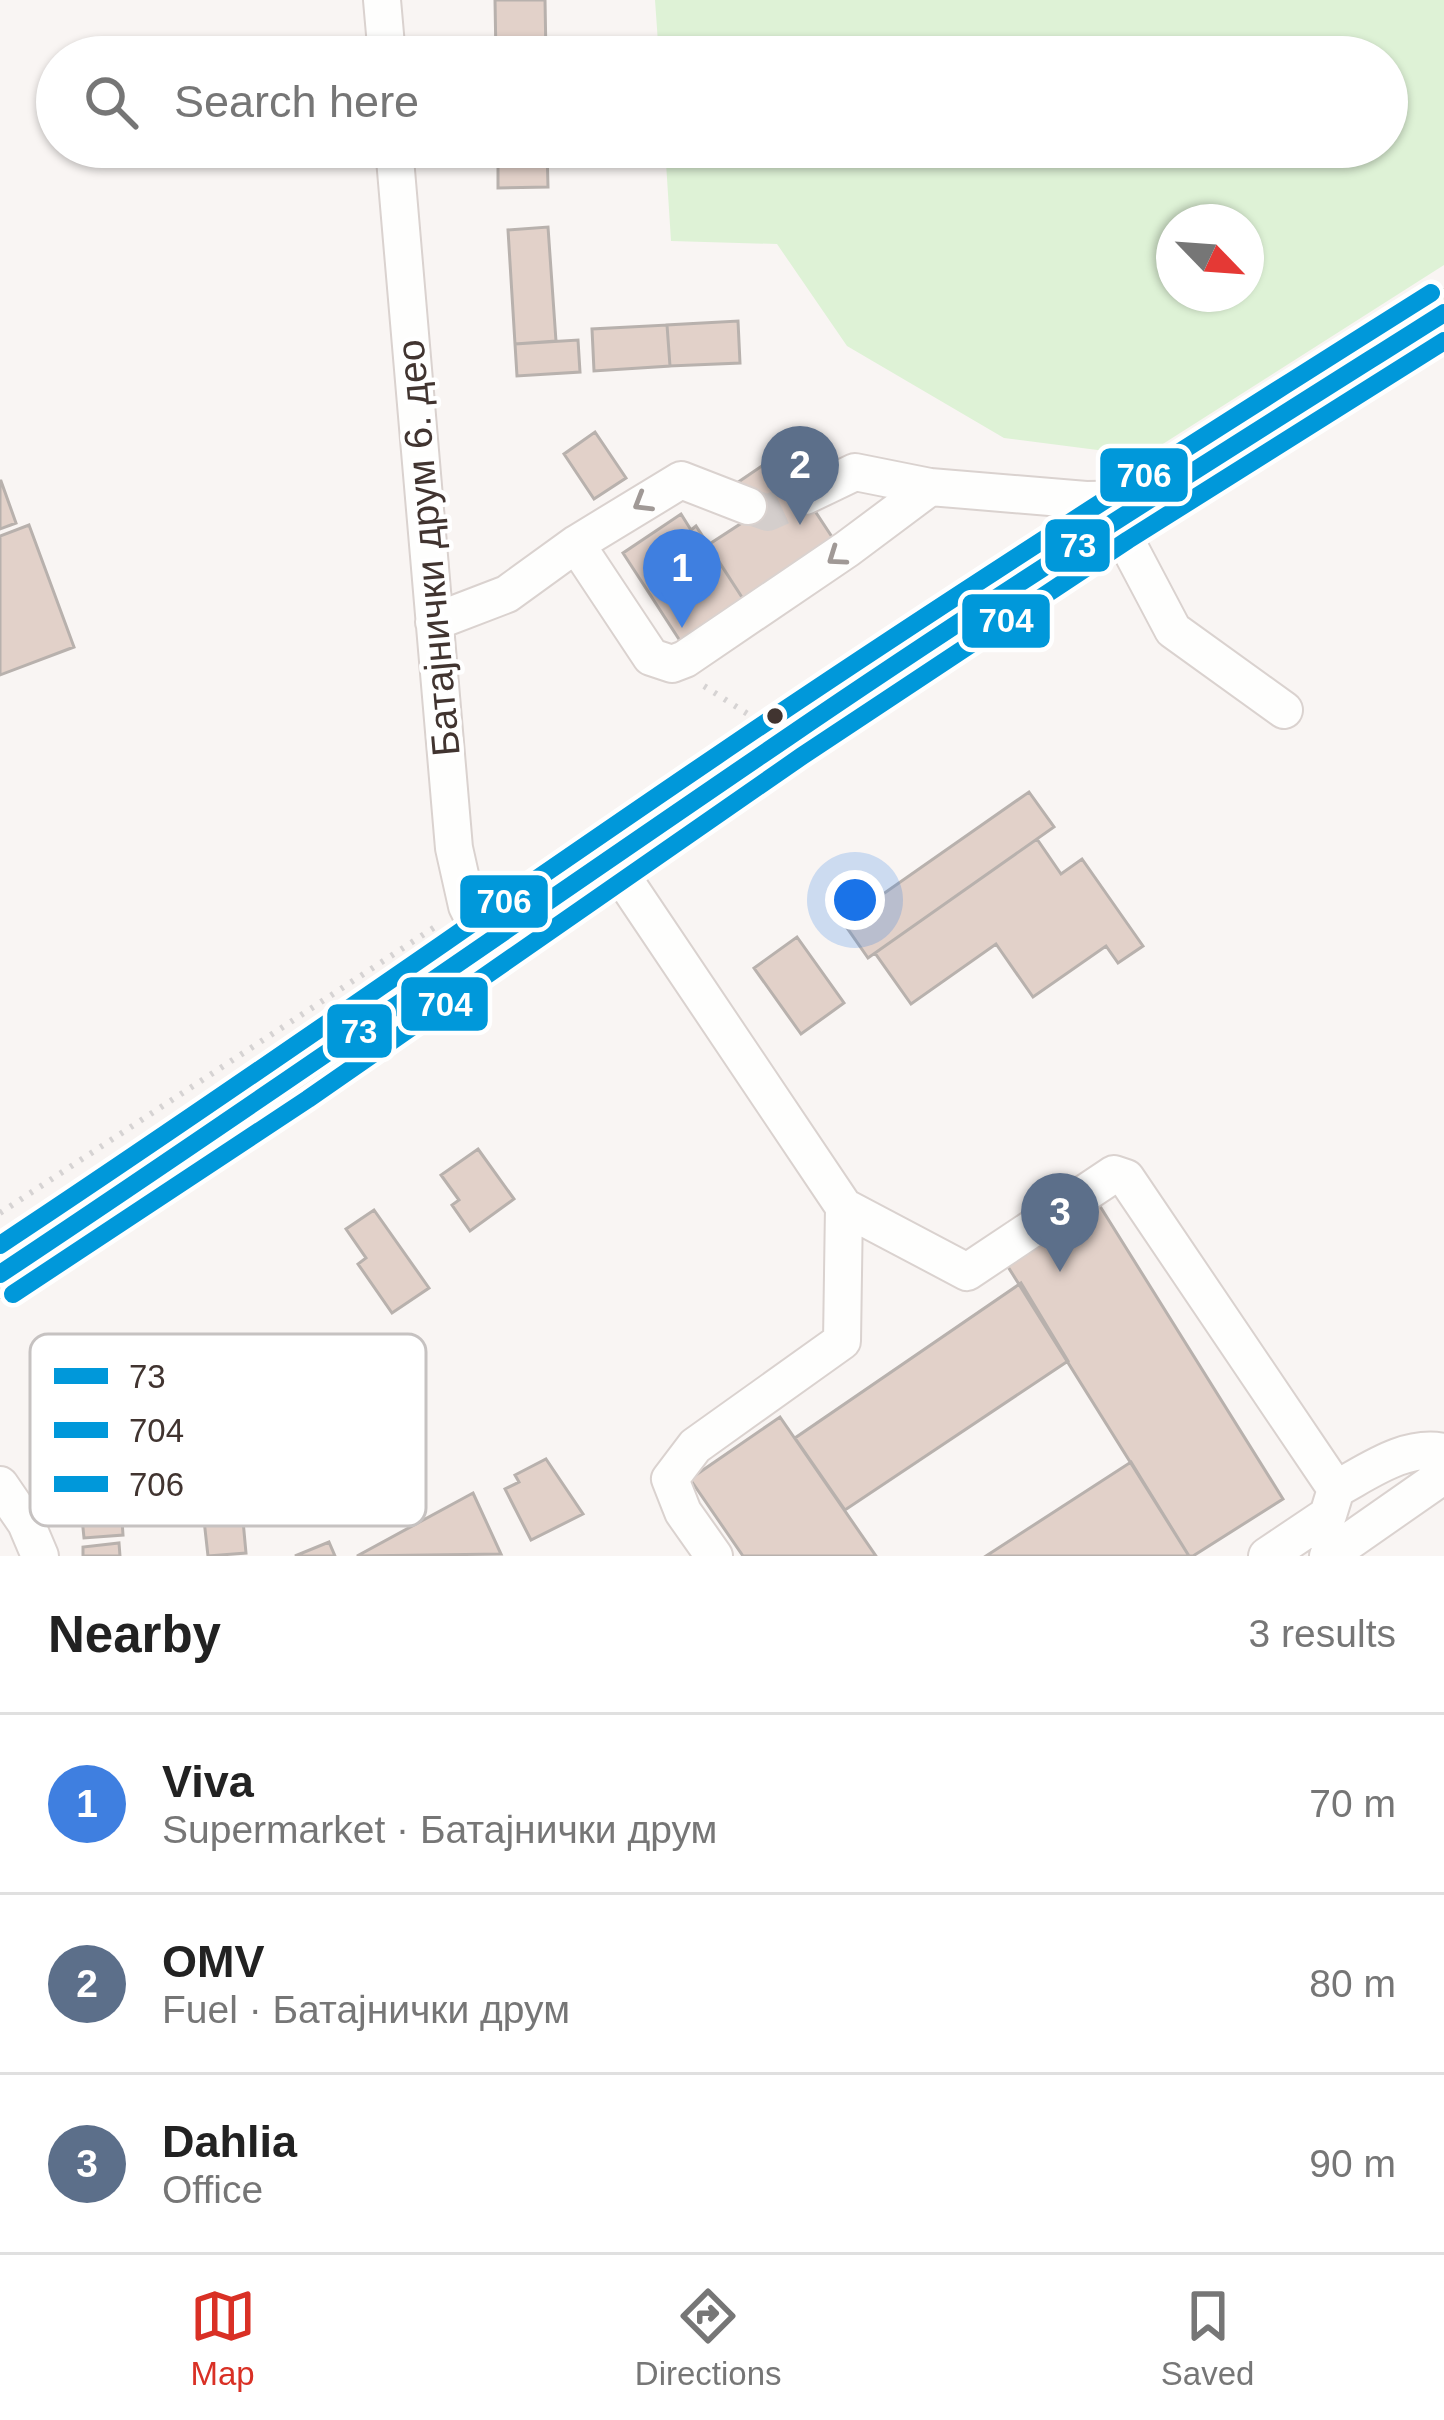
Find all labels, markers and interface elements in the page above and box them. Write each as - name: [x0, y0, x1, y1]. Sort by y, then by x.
- search box: [36, 36, 1408, 168]
- icon: search: [78, 69, 144, 135]
- text: Search here: [174, 76, 419, 127]
- north arrow: [1156, 204, 1264, 312]
- street label: Батајнички друм 6. део: [388, 338, 468, 758]
- pin: 2: [761, 426, 839, 525]
- line badge: 706: [1098, 446, 1190, 504]
- text: 706: [1116, 457, 1172, 494]
- one-way arrow: [633, 489, 655, 512]
- line badge: 73: [1043, 517, 1112, 574]
- text: 73: [1060, 527, 1096, 564]
- pin: 1: [643, 529, 721, 628]
- one-way arrow: [827, 543, 849, 565]
- line badge: 704: [960, 592, 1052, 650]
- text: 704: [978, 602, 1034, 639]
- unlabelled marker: [764, 705, 786, 727]
- your location: [825, 870, 885, 930]
- line badge: 706: [458, 873, 550, 930]
- text: 706: [476, 883, 532, 920]
- line badge: 704: [399, 975, 490, 1033]
- text: 704: [417, 986, 473, 1023]
- line badge: 73: [325, 1002, 394, 1060]
- text: 73: [341, 1013, 377, 1050]
- pin: 3: [1021, 1173, 1099, 1272]
- legend: [30, 1334, 426, 1526]
- text: 73: [129, 1358, 166, 1395]
- text: 704: [129, 1412, 184, 1449]
- text: 706: [129, 1466, 184, 1503]
- text: Nearby: [48, 1606, 221, 1663]
- text: 3 results: [1249, 1612, 1396, 1655]
- text: Viva: [162, 1756, 254, 1807]
- text: 1: [76, 1782, 98, 1825]
- text: 70 m: [1309, 1782, 1396, 1825]
- text: Supermarket · Батајнички друм: [162, 1808, 717, 1851]
- text: OMV: [162, 1936, 265, 1987]
- text: 2: [76, 1962, 98, 2005]
- text: 80 m: [1309, 1962, 1396, 2005]
- text: Fuel · Батајнички друм: [162, 1988, 570, 2031]
- text: Dahlia: [162, 2116, 297, 2167]
- text: 3: [76, 2142, 98, 2185]
- text: 90 m: [1309, 2142, 1396, 2185]
- text: Office: [162, 2168, 263, 2211]
- tab: Map: [190, 2283, 256, 2393]
- tab: Directions: [635, 2283, 782, 2393]
- tab: Saved: [1161, 2283, 1254, 2393]

